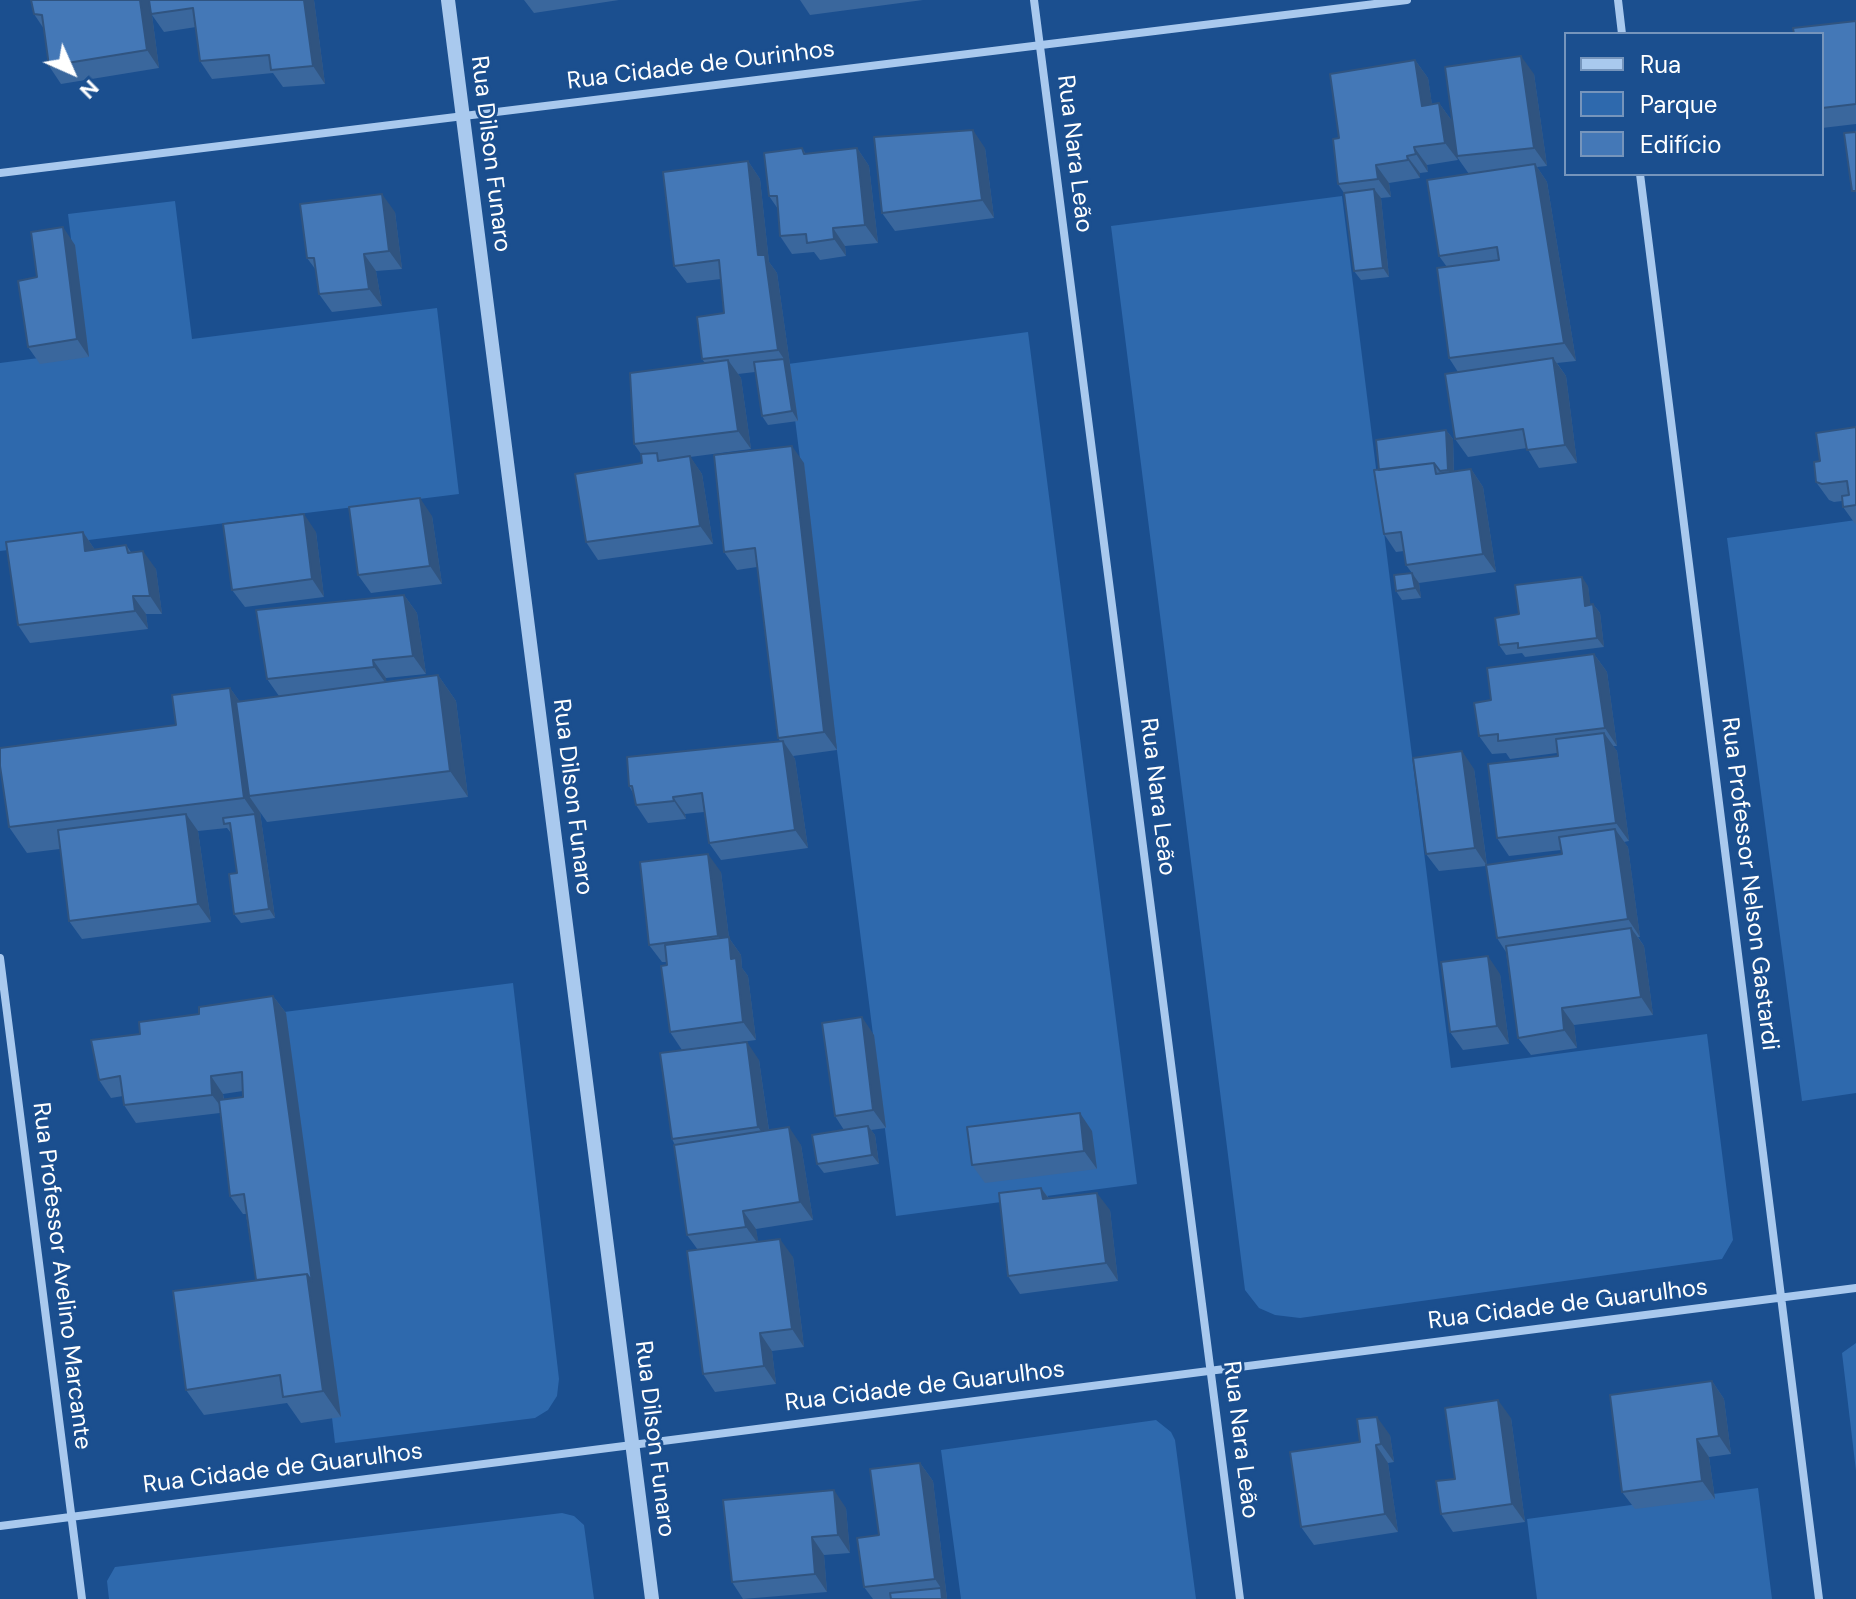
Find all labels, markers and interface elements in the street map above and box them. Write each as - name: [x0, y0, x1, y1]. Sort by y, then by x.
- north arrow: [32, 32, 112, 112]
- legend: [1564, 32, 1824, 176]
- street label: Rua Cidade de Ourinhos: [566, 35, 836, 97]
- text: Rua: [1640, 49, 1681, 80]
- street label: Rua Dilson Funaro: [464, 54, 516, 254]
- text: N: [73, 73, 105, 105]
- street label: Rua Nara Leão: [1050, 74, 1098, 234]
- text: Parque: [1640, 89, 1717, 120]
- text: Edifício: [1640, 129, 1722, 160]
- street label: Rua Dilson Funaro: [546, 697, 598, 897]
- street label: Rua Professor Nelson Gastardi: [1714, 716, 1784, 1052]
- street label: Rua Nara Leão: [1133, 717, 1181, 877]
- street label: Rua Professor Avelino Marcante: [25, 1101, 97, 1451]
- street label: Rua Cidade de Guarulhos: [1426, 1274, 1710, 1336]
- street label: Rua Dilson Funaro: [628, 1339, 680, 1539]
- street label: Rua Cidade de Guarulhos: [783, 1356, 1067, 1418]
- street label: Rua Nara Leão: [1216, 1360, 1264, 1520]
- street label: Rua Cidade de Guarulhos: [141, 1438, 425, 1500]

